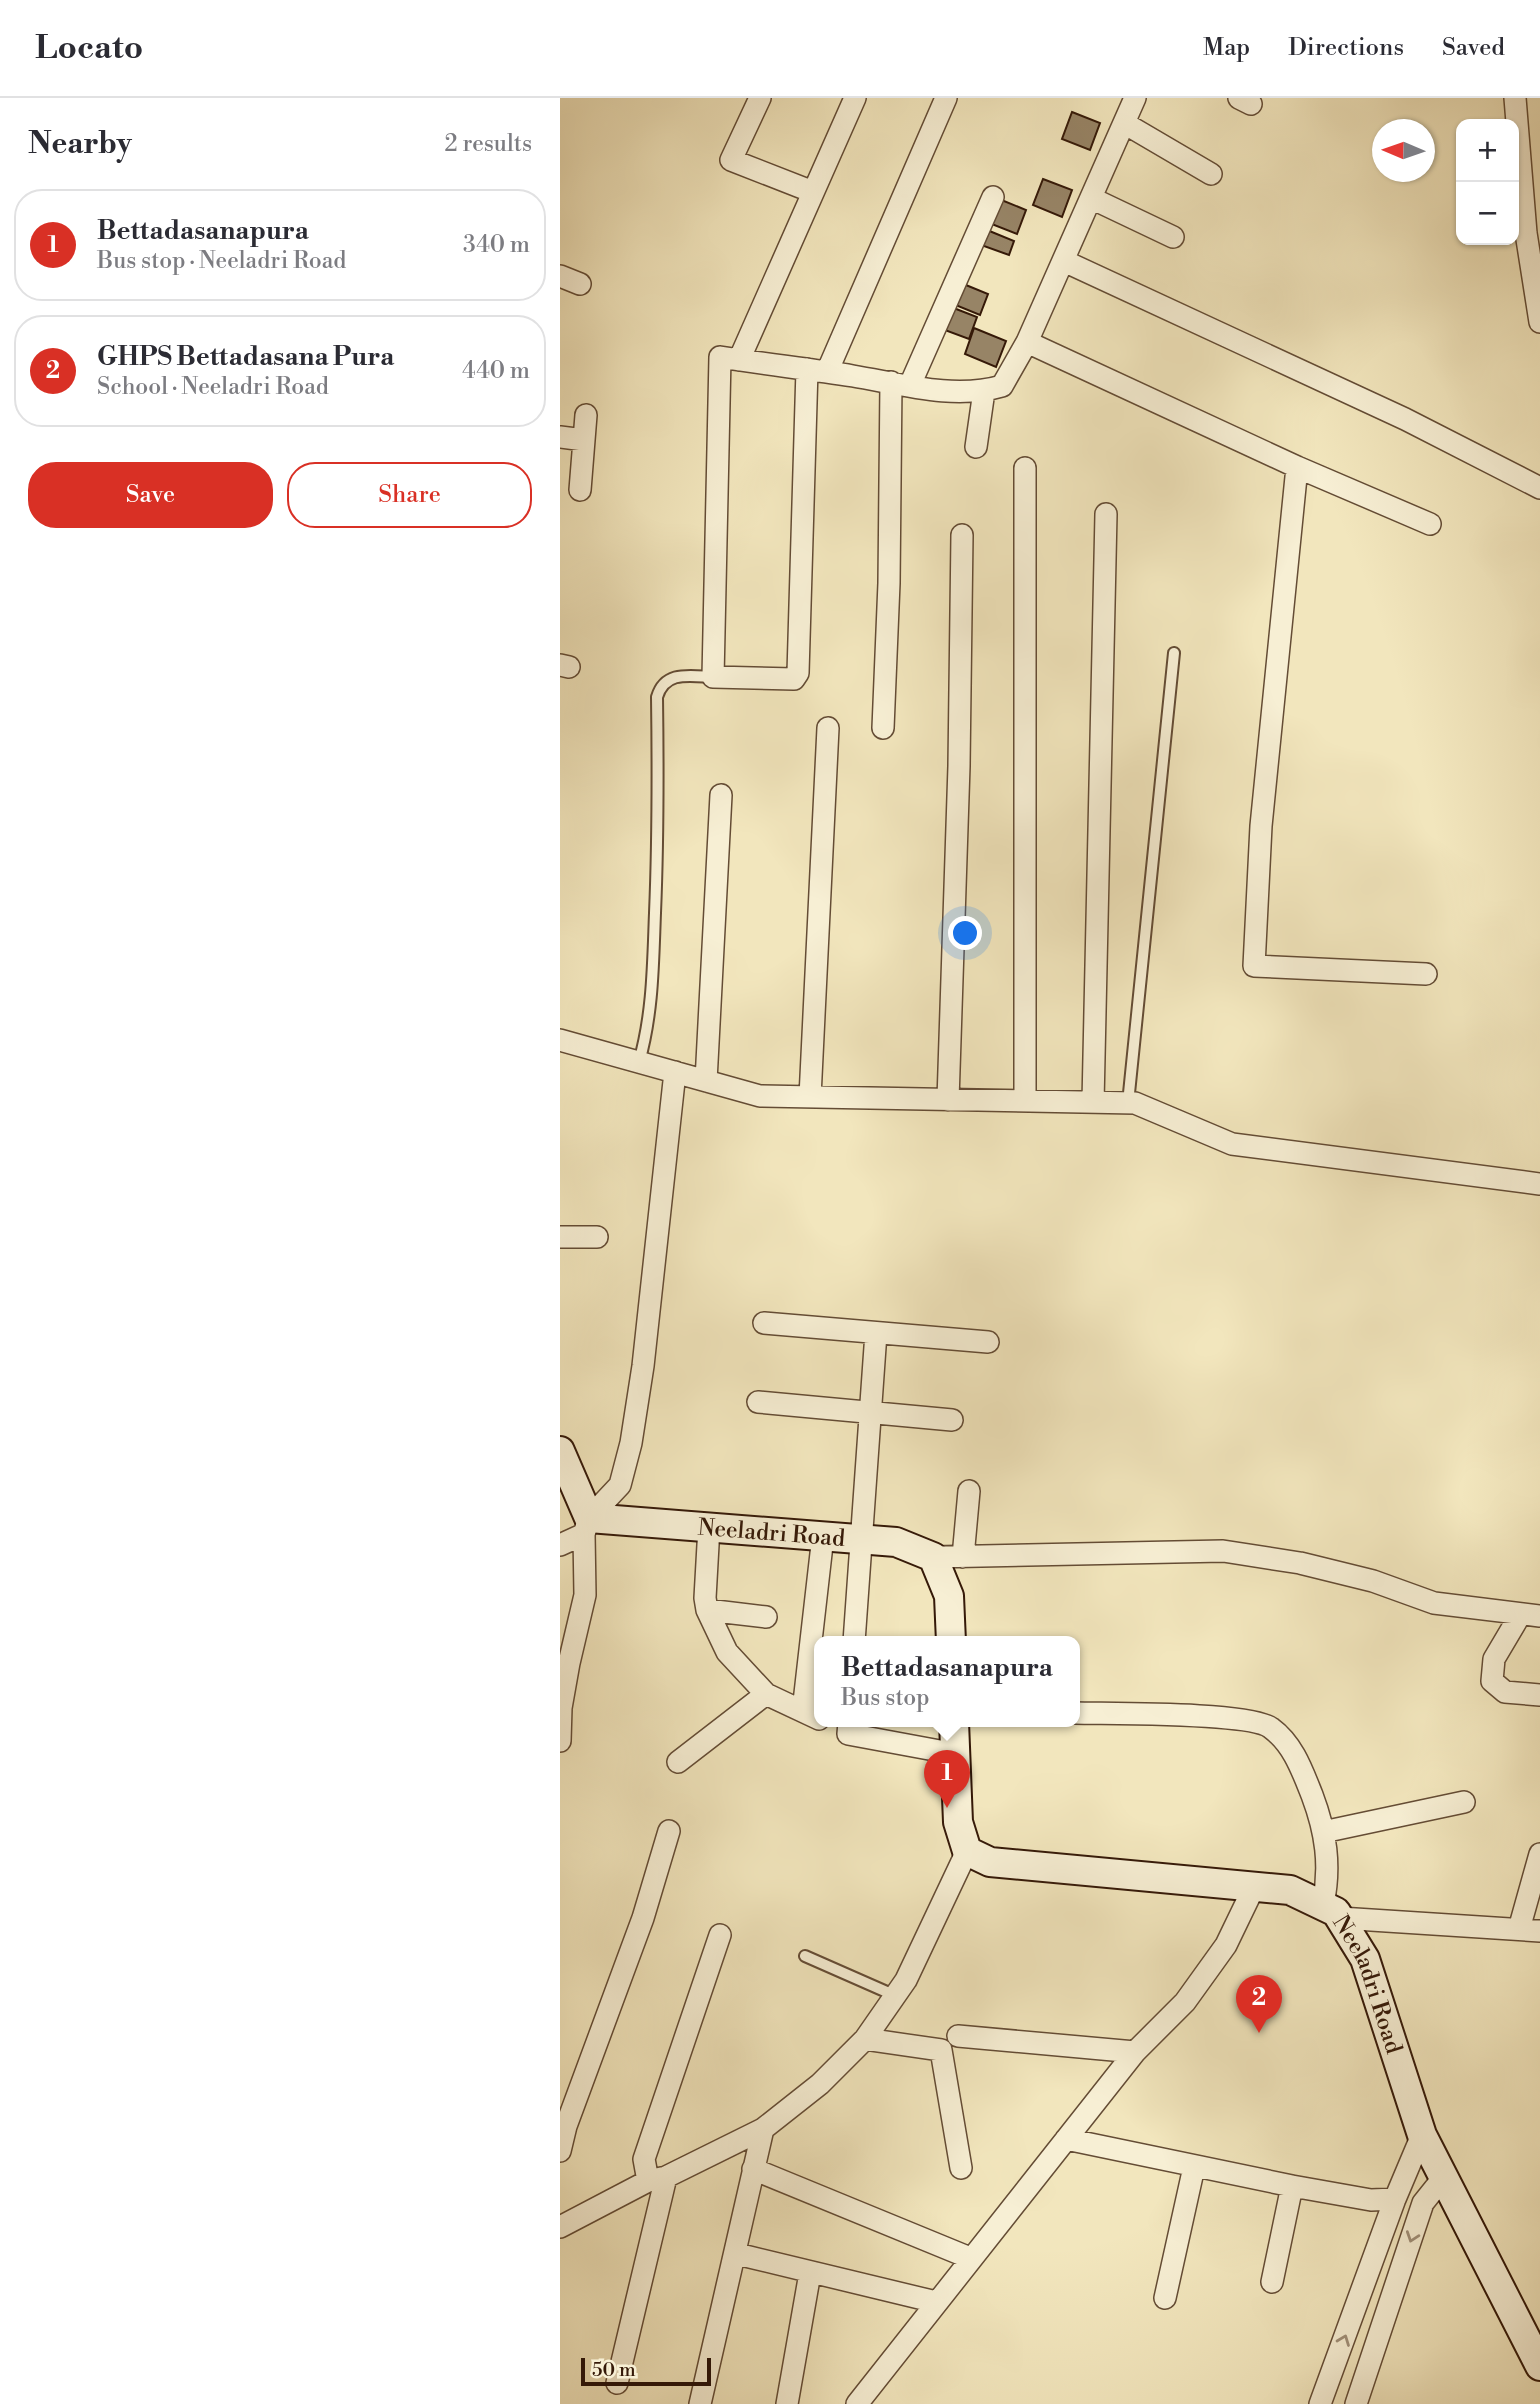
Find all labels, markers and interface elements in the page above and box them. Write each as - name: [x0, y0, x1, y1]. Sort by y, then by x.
- text: Locato: [35, 28, 143, 69]
- text: Map: [1203, 33, 1250, 63]
- text: Directions: [1288, 33, 1404, 63]
- text: Saved: [1442, 33, 1505, 63]
- north arrow: [1372, 119, 1435, 182]
- map controls: [1456, 119, 1519, 245]
- button: +: [1456, 119, 1519, 182]
- text: Nearby: [28, 125, 132, 163]
- text: 2 results: [445, 130, 532, 158]
- button: −: [1456, 182, 1519, 245]
- text: Bettadasanapura: [97, 215, 309, 247]
- text: 1: [47, 231, 59, 259]
- text: 340 m: [463, 231, 530, 259]
- text: Bus stop · Neeladri Road: [97, 247, 346, 275]
- text: GHPS Bettadasana Pura: [97, 341, 394, 373]
- text: 2: [46, 357, 60, 385]
- text: 440 m: [462, 357, 530, 385]
- text: School · Neeladri Road: [97, 373, 329, 401]
- button: Save: [28, 462, 273, 528]
- button: Share: [287, 462, 532, 528]
- your location: [948, 916, 982, 950]
- street label: Neeladri Road: [697, 1514, 846, 1553]
- popup: [814, 1636, 1080, 1727]
- text: Bettadasanapura: [841, 1652, 1053, 1684]
- text: Bus stop: [841, 1684, 930, 1712]
- pin: 1: [924, 1750, 970, 1808]
- street label: Neeladri Road: [1326, 1910, 1408, 2057]
- pin: 2: [1236, 1975, 1282, 2033]
- one-way arrow: [1406, 2230, 1420, 2243]
- one-way arrow: [1335, 2335, 1349, 2347]
- scale bar: [581, 2355, 710, 2387]
- text: 50 m: [592, 2358, 636, 2382]

